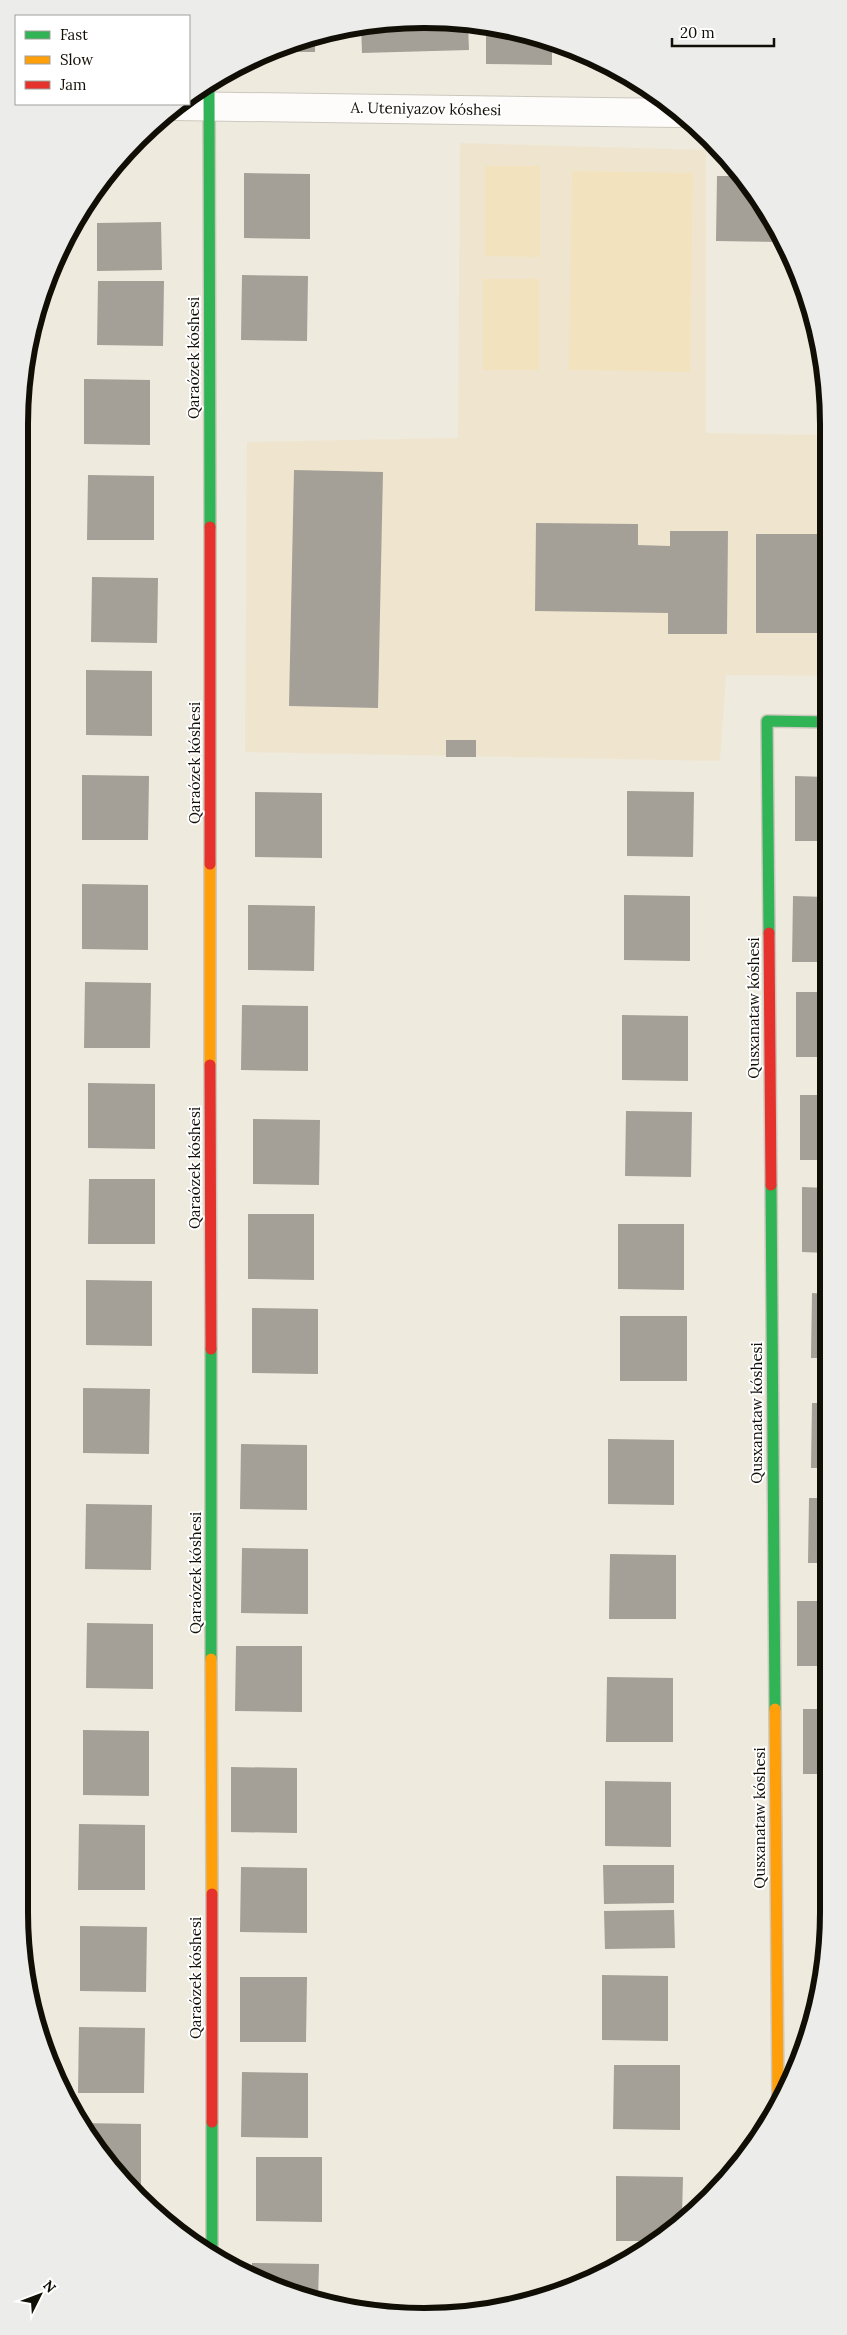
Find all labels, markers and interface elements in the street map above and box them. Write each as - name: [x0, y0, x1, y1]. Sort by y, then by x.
- legend: [15, 15, 190, 105]
- scale bar: [672, 15, 774, 47]
- text: 20 m: [680, 23, 715, 42]
- text: Fast: [60, 25, 88, 44]
- text: Slow: [60, 50, 93, 69]
- text: Jam: [59, 75, 87, 94]
- street label: A. Uteniyazov kóshesi: [349, 98, 502, 119]
- street label: Qaraózek kóshesi: [184, 297, 203, 419]
- street label: Qaraózek kóshesi: [185, 702, 204, 824]
- street label: Qusxanataw kóshesi: [744, 937, 763, 1079]
- street label: Qaraózek kóshesi: [185, 1107, 204, 1229]
- street label: Qusxanataw kóshesi: [747, 1342, 766, 1484]
- street label: Qaraózek kóshesi: [186, 1512, 205, 1634]
- street label: Qusxanataw kóshesi: [750, 1747, 769, 1889]
- street label: Qaraózek kóshesi: [186, 1917, 205, 2039]
- north arrow: [15, 2270, 65, 2320]
- text: N: [39, 2276, 60, 2296]

